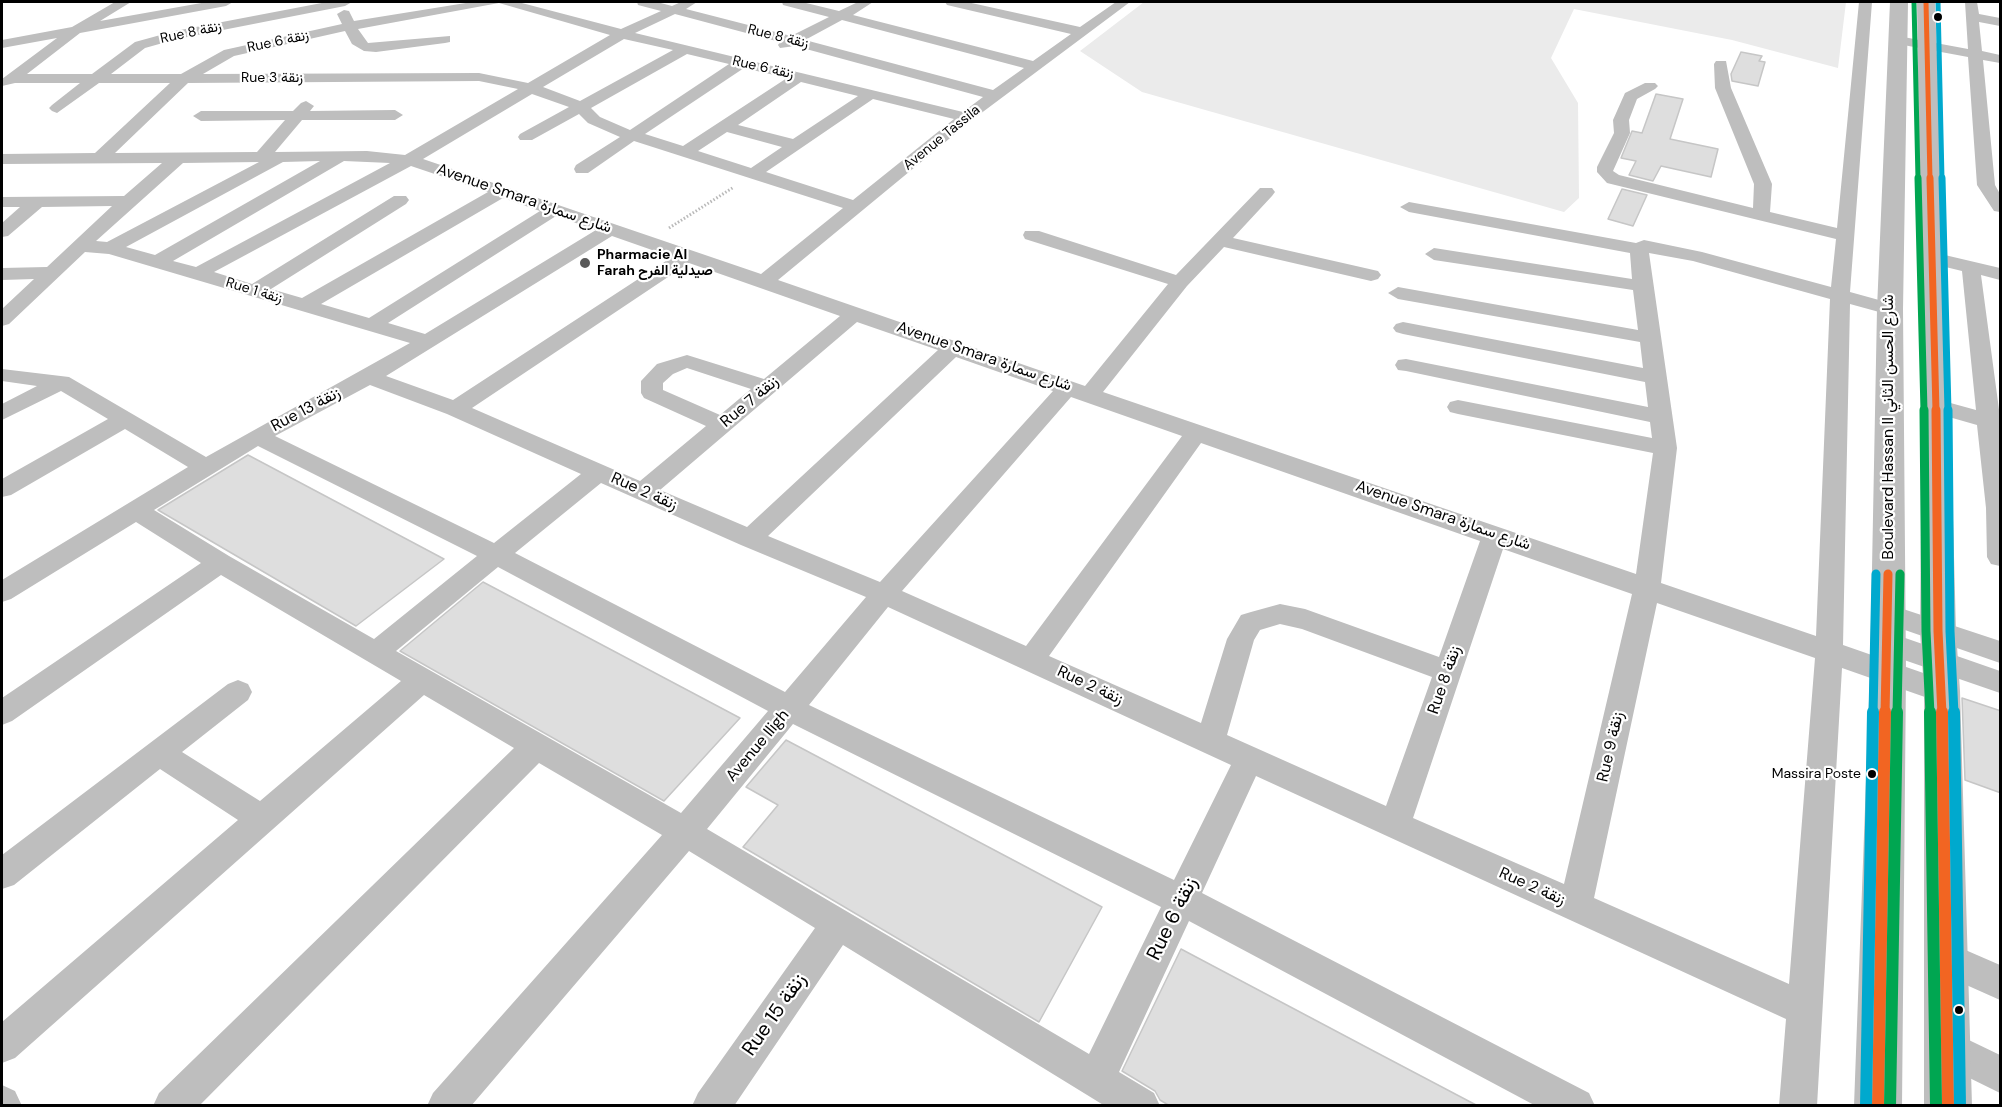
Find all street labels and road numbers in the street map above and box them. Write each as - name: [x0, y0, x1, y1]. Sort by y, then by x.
- street label: Rue 8 زنقة: [159, 18, 223, 48]
- street label: Rue 8 زنقة: [746, 21, 810, 53]
- street label: Rue 6 زنقة: [246, 27, 310, 57]
- street label: Rue 6 زنقة: [731, 53, 795, 83]
- street label: Rue 3 زنقة: [241, 70, 303, 86]
- street label: Avenue Tassila: [900, 102, 984, 174]
- street label: Avenue Smara شارع سمارة: [434, 160, 614, 238]
- street label: Rue 1 زنقة: [224, 274, 284, 308]
- street label: Boulevard Hassan II شارع الحسن الثاني: [1879, 294, 1899, 560]
- street label: Avenue Smara شارع سمارة: [894, 318, 1074, 396]
- street label: Rue 7 زنقة: [717, 372, 783, 432]
- street label: Rue 13 زنقة: [268, 384, 344, 436]
- street label: Rue 2 زنقة: [608, 469, 680, 515]
- street label: Avenue Smara شارع سمارة: [1353, 477, 1533, 555]
- street label: Rue 8 زنقة: [1424, 643, 1466, 717]
- street label: Rue 2 زنقة: [1054, 662, 1126, 710]
- street label: Avenue Iligh: [722, 706, 794, 786]
- street label: Rue 9 زنقة: [1594, 710, 1628, 784]
- street label: Rue 2 زنقة: [1496, 864, 1568, 910]
- street label: Rue 6 زنقة: [1143, 874, 1203, 964]
- street label: Rue 15 زنقة: [738, 969, 812, 1061]

